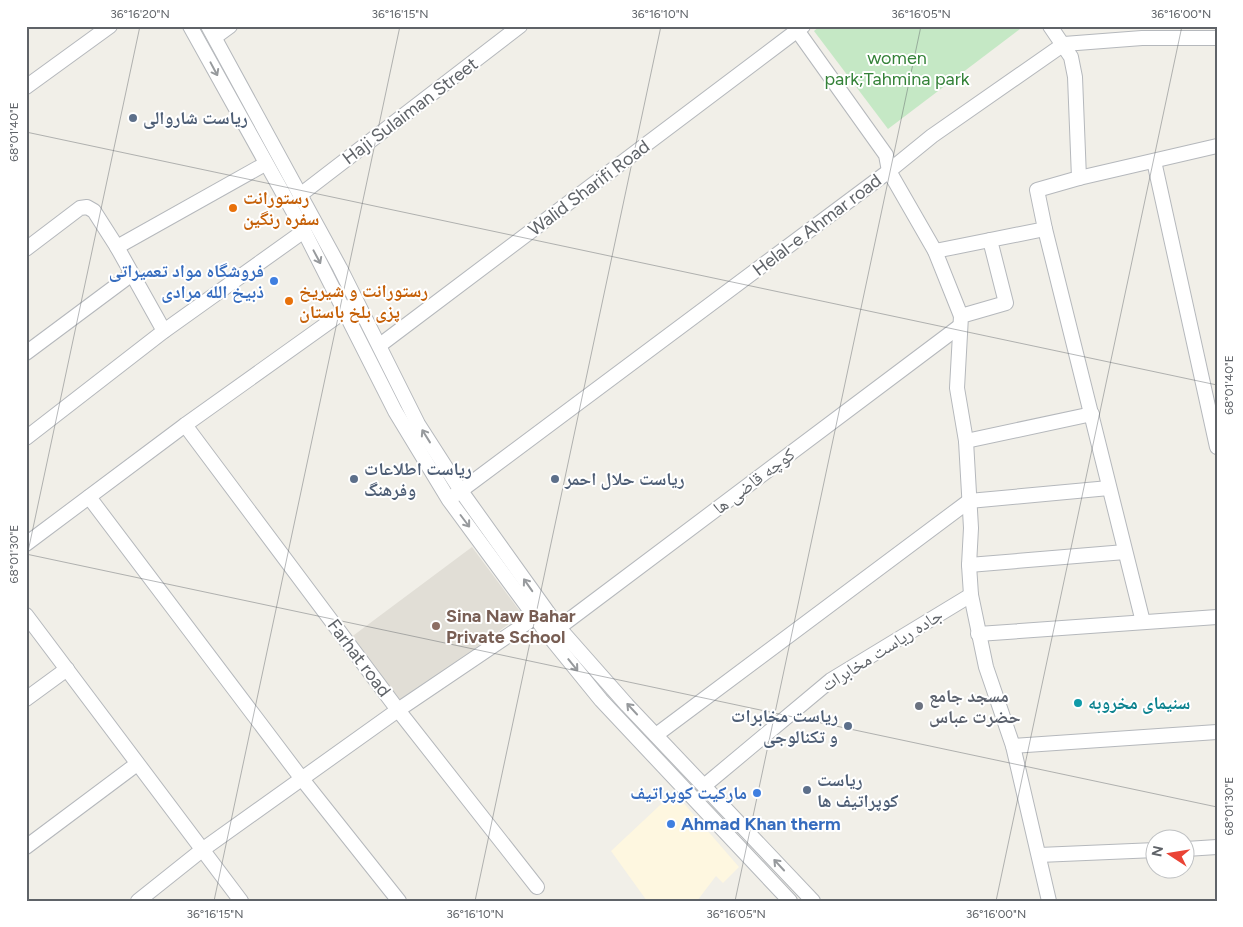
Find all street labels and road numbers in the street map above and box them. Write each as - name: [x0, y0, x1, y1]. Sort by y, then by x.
- street label: Haji Sulaiman Street: [338, 53, 482, 169]
- street label: Walid Sharifi Road: [524, 135, 654, 241]
- street label: Helal-e Ahmar road: [748, 169, 886, 281]
- street label: کوچه قاضی ها: [709, 443, 800, 519]
- street label: جاده ریاست مخابرات: [817, 604, 947, 696]
- street label: Farhat road: [323, 615, 395, 701]

